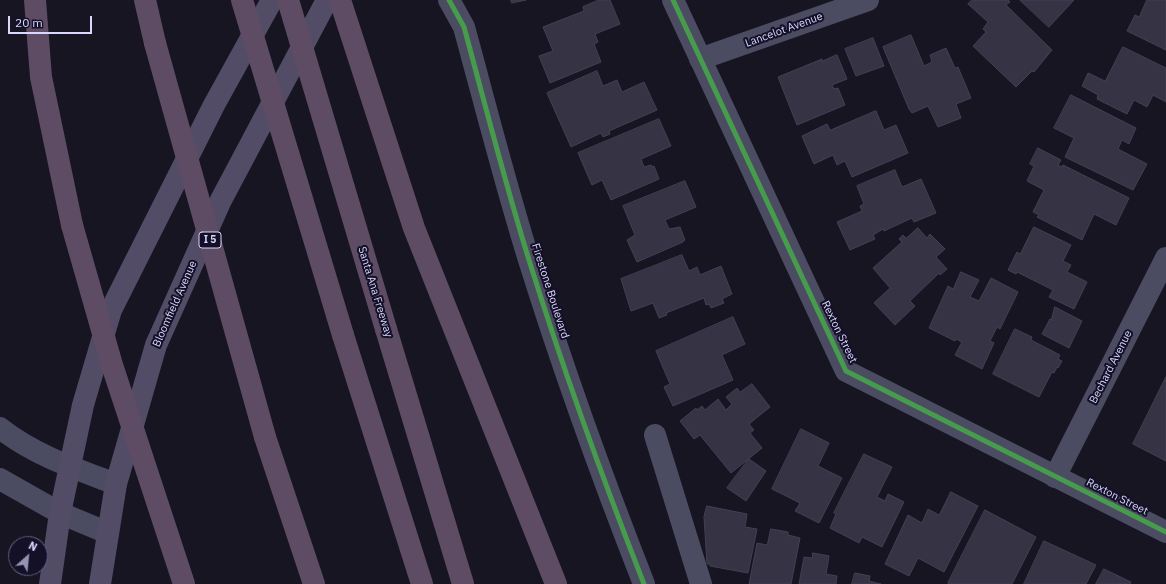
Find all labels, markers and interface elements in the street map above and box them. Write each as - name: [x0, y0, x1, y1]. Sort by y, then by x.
- scale bar: [10, 8, 94, 34]
- street label: Lancelot Avenue: [743, 10, 825, 50]
- text: 20 m: [15, 15, 43, 30]
- road number: I 5: [199, 232, 221, 248]
- street label: Firestone Boulevard: [528, 242, 572, 340]
- street label: Santa Ana Freeway: [355, 245, 395, 339]
- street label: Bloomfield Avenue: [150, 259, 200, 349]
- street label: Rexton Street: [818, 299, 860, 365]
- street label: Bechard Avenue: [1087, 328, 1135, 406]
- street label: Rexton Street: [1084, 476, 1150, 518]
- north arrow: [8, 536, 48, 576]
- text: N: [26, 538, 40, 554]

